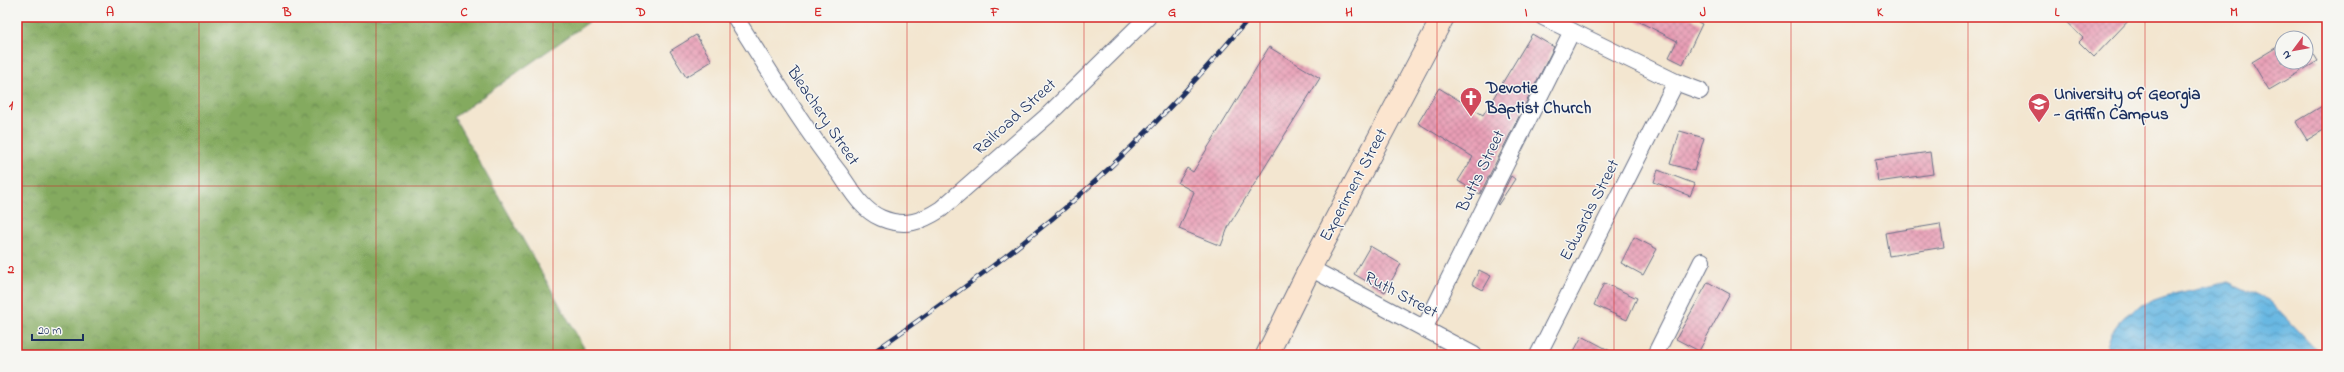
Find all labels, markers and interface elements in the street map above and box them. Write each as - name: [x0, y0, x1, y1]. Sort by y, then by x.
- text: A: [106, 3, 114, 22]
- text: B: [282, 3, 292, 22]
- text: C: [460, 3, 468, 22]
- text: D: [635, 3, 646, 22]
- text: E: [814, 3, 822, 22]
- text: F: [990, 3, 1000, 22]
- text: G: [1168, 3, 1176, 22]
- text: H: [1345, 3, 1353, 22]
- text: I: [1524, 3, 1528, 22]
- text: J: [1700, 3, 1706, 22]
- text: K: [1877, 3, 1884, 22]
- text: L: [2055, 3, 2061, 22]
- text: M: [2230, 3, 2238, 22]
- north arrow: [2274, 30, 2314, 70]
- text: N: [2278, 47, 2295, 62]
- street label: Bleachery Street: [779, 60, 866, 172]
- street label: Railroad Street: [968, 73, 1062, 161]
- place label: Devotie Baptist Church: [1485, 76, 1591, 121]
- place label: University of Georgia - Griffin Campus: [2053, 82, 2201, 127]
- church icon: Devotie Baptist Church: [1458, 85, 1484, 118]
- school or university icon: University of Georgia - Griffin Campus: [2026, 91, 2052, 124]
- text: 1: [9, 96, 14, 115]
- street label: Experiment Street: [1314, 124, 1395, 246]
- street label: Butts Street: [1450, 126, 1512, 217]
- street label: Edwards Street: [1554, 155, 1626, 265]
- text: 2: [7, 260, 15, 279]
- street label: Ruth Street: [1360, 265, 1442, 325]
- scale bar: [32, 316, 83, 342]
- text: 20 m: [38, 322, 61, 340]

